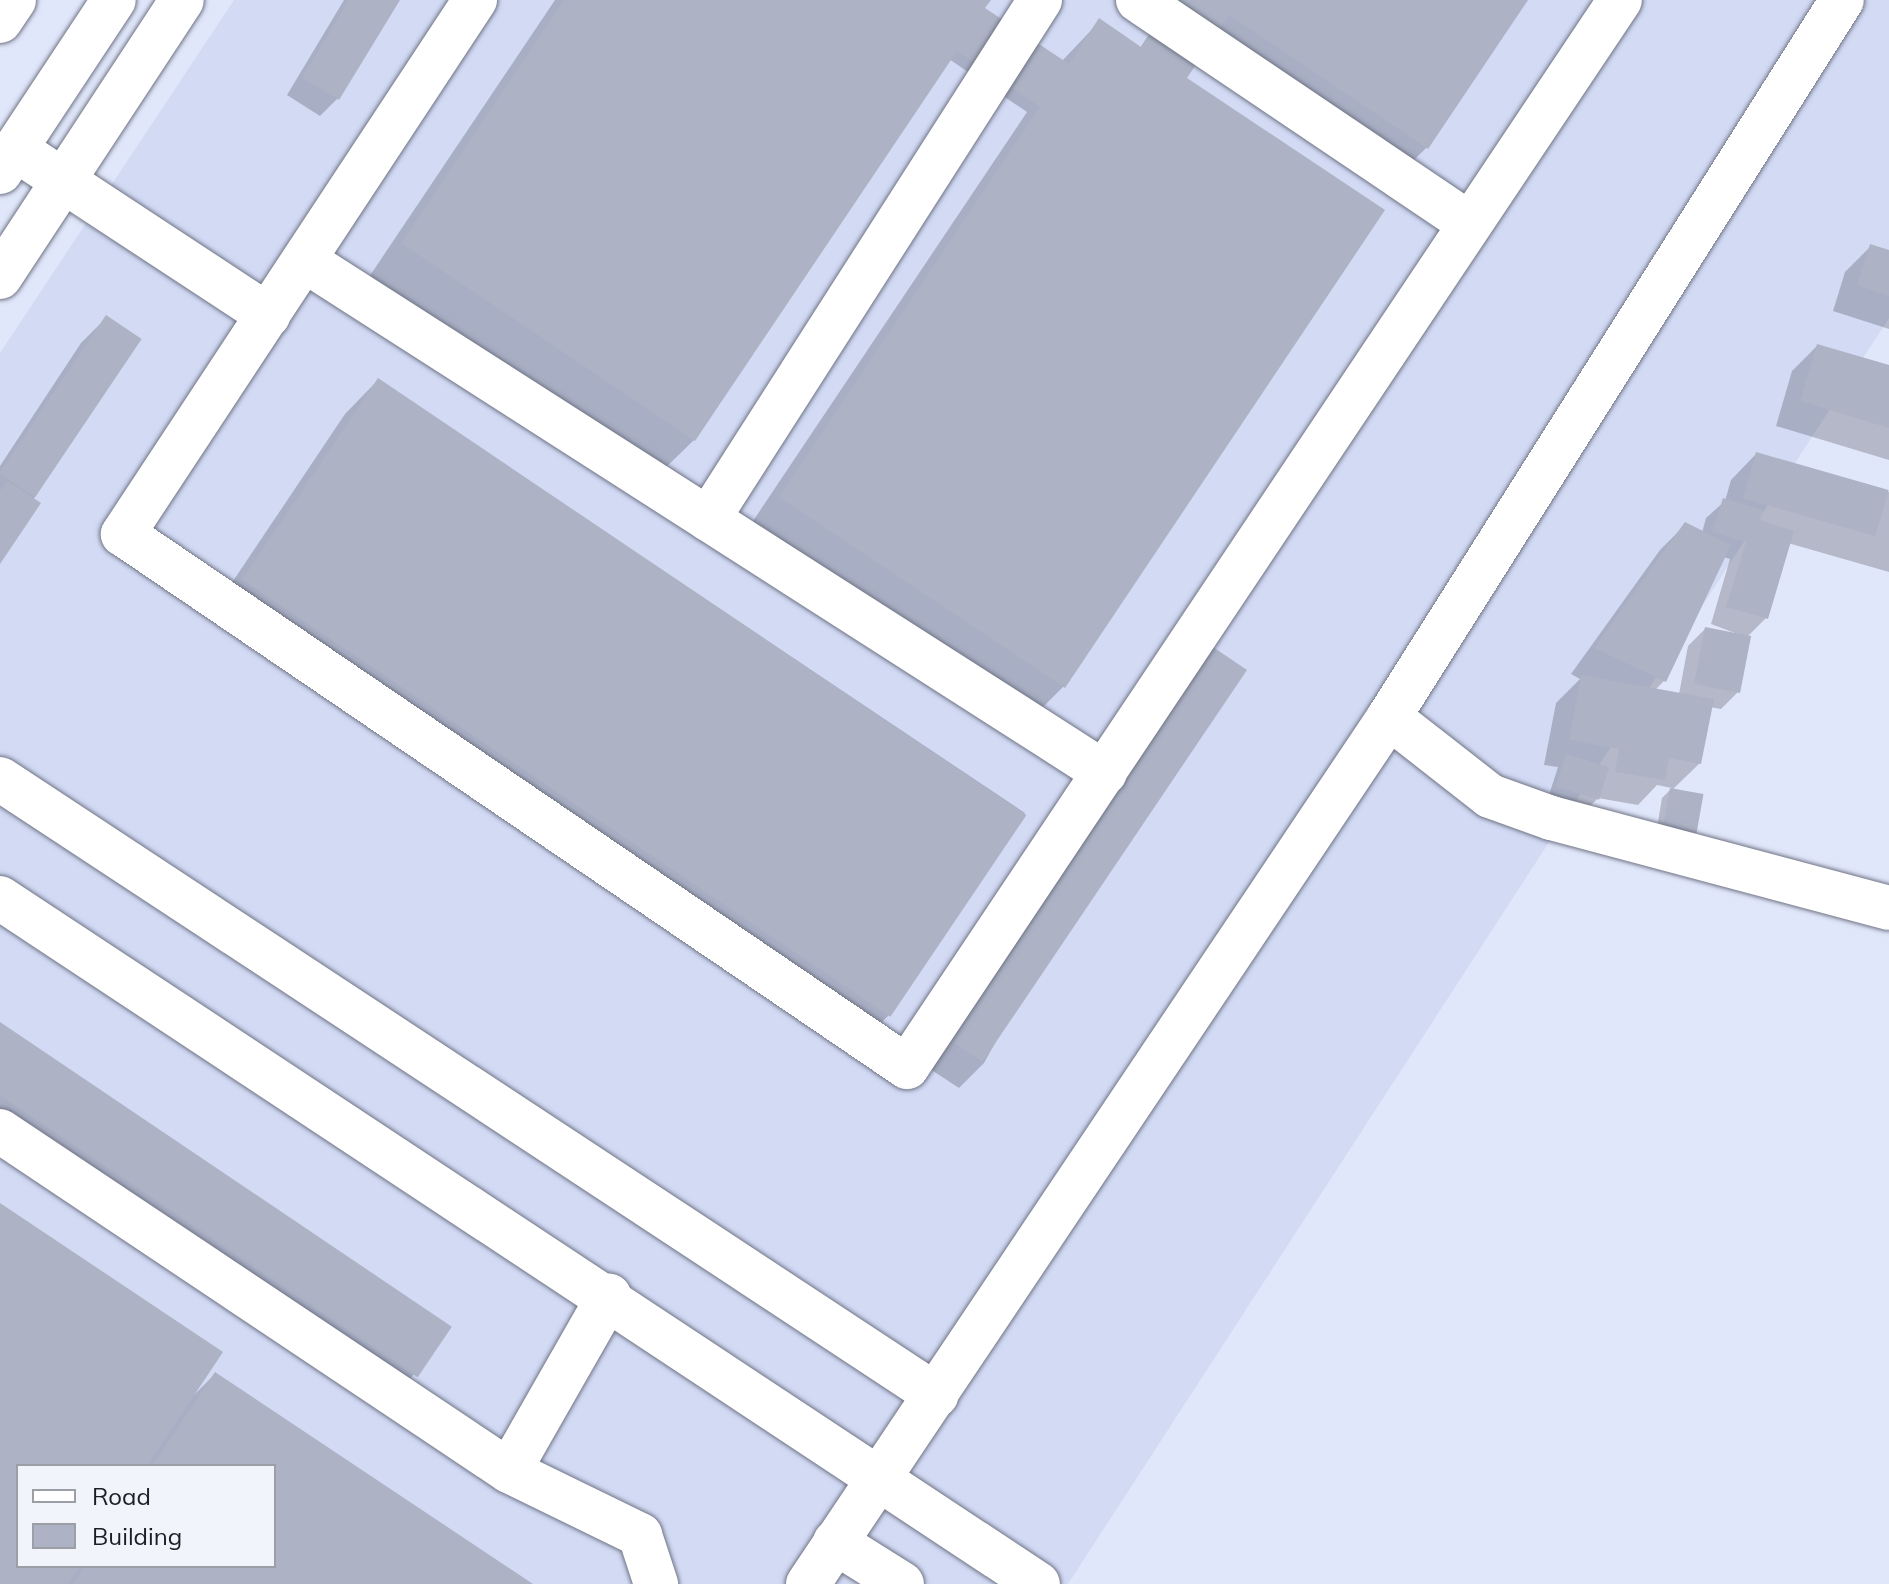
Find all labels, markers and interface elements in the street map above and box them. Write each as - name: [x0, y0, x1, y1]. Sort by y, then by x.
- legend: [16, 1464, 276, 1568]
- text: Road: [92, 1481, 151, 1511]
- text: Building: [92, 1521, 182, 1551]

